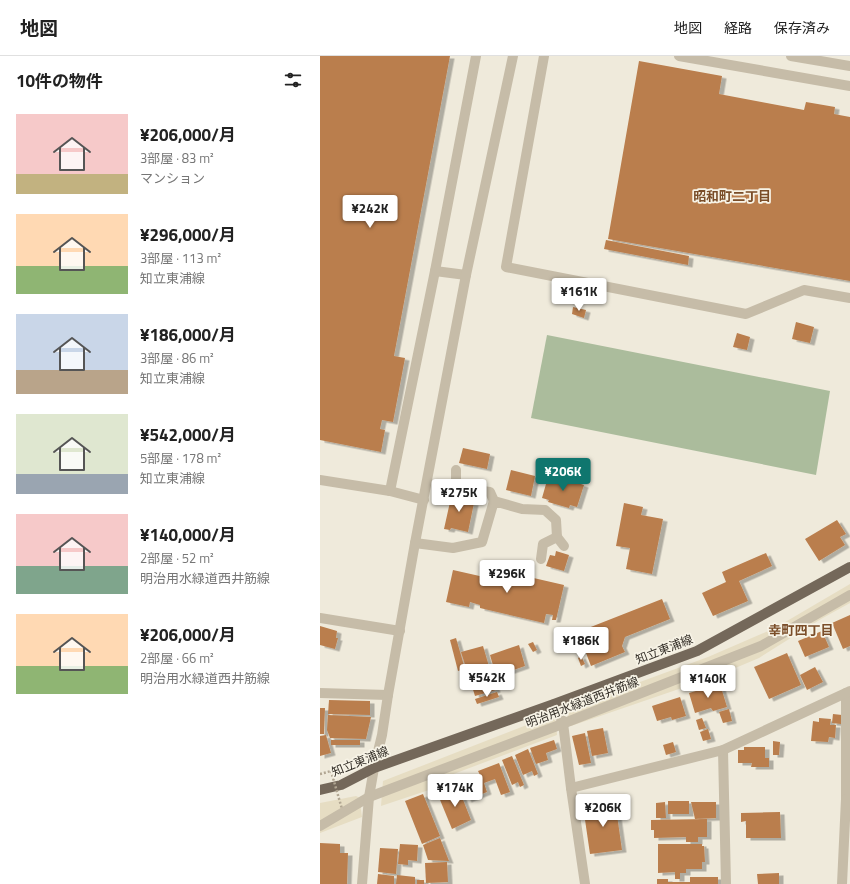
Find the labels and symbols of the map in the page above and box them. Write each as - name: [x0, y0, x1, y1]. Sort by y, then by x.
- district label: 昭和町二丁目: [693, 186, 771, 206]
- pin: ¥242K: [342, 195, 398, 229]
- pin: ¥161K: [551, 278, 607, 312]
- pin: ¥206K: [535, 458, 591, 492]
- pin: ¥275K: [431, 479, 487, 513]
- pin: ¥296K: [479, 560, 535, 594]
- district label: 幸町四丁目: [768, 620, 834, 640]
- pin: ¥186K: [553, 627, 609, 661]
- street label: 知立東浦線: [633, 629, 695, 669]
- pin: ¥542K: [459, 664, 515, 698]
- pin: ¥140K: [680, 665, 736, 699]
- street label: 明治用水緑道西井筋線: [523, 672, 641, 732]
- street label: 知立東浦線: [329, 741, 391, 781]
- pin: ¥174K: [427, 774, 483, 808]
- pin: ¥206K: [575, 794, 631, 828]

